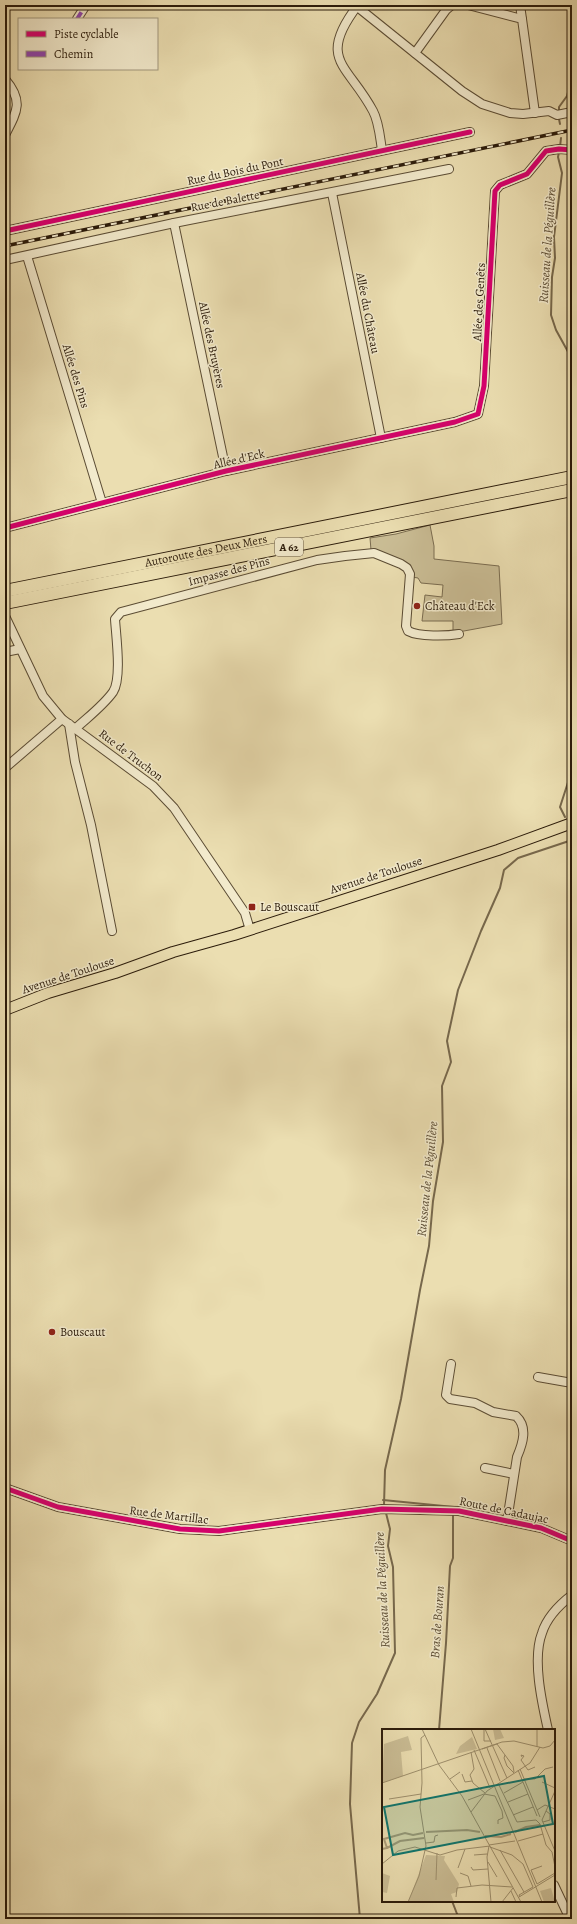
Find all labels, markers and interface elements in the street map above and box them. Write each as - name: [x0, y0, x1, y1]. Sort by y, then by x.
- legend: [18, 18, 158, 70]
- text: Piste cyclable: [54, 26, 119, 42]
- text: Chemin: [54, 46, 94, 62]
- street label: Rue du Bois du Pont: [185, 153, 285, 189]
- street label: Rue de Balette: [189, 186, 261, 216]
- water label: Ruisseau de la Péguillère: [534, 186, 560, 303]
- street label: Allée des Genêts: [469, 262, 489, 343]
- street label: Allée du Château: [352, 270, 384, 355]
- street label: Allée des Bruyères: [195, 299, 229, 390]
- street label: Allée des Pins: [58, 341, 93, 410]
- street label: Allée d'Eck: [211, 445, 266, 473]
- street label: Autoroute des Deux Mers: [143, 530, 269, 571]
- road number: A 62: [275, 538, 303, 556]
- street label: Impasse des Pins: [186, 552, 272, 590]
- place label: Château d'Eck: [425, 598, 495, 614]
- marker: Château d'Eck: [412, 601, 422, 611]
- street label: Rue de Truchon: [96, 726, 167, 785]
- street label: Avenue de Toulouse: [327, 853, 424, 898]
- place label: Le Bouscaut: [260, 899, 319, 915]
- marker: Le Bouscaut: [247, 902, 257, 912]
- street label: Avenue de Toulouse: [19, 953, 116, 998]
- water label: Ruisseau de la Péguillère: [412, 1120, 442, 1238]
- place label: Bouscaut: [60, 1324, 105, 1340]
- marker: Bouscaut: [47, 1327, 57, 1337]
- street label: Route de Cadaujac: [458, 1493, 550, 1527]
- street label: Rue de Martillac: [129, 1502, 209, 1528]
- water label: Ruisseau de la Péguillère: [370, 1531, 394, 1648]
- water label: Bras de Bouran: [426, 1585, 448, 1659]
- inset map: [382, 1729, 555, 1902]

